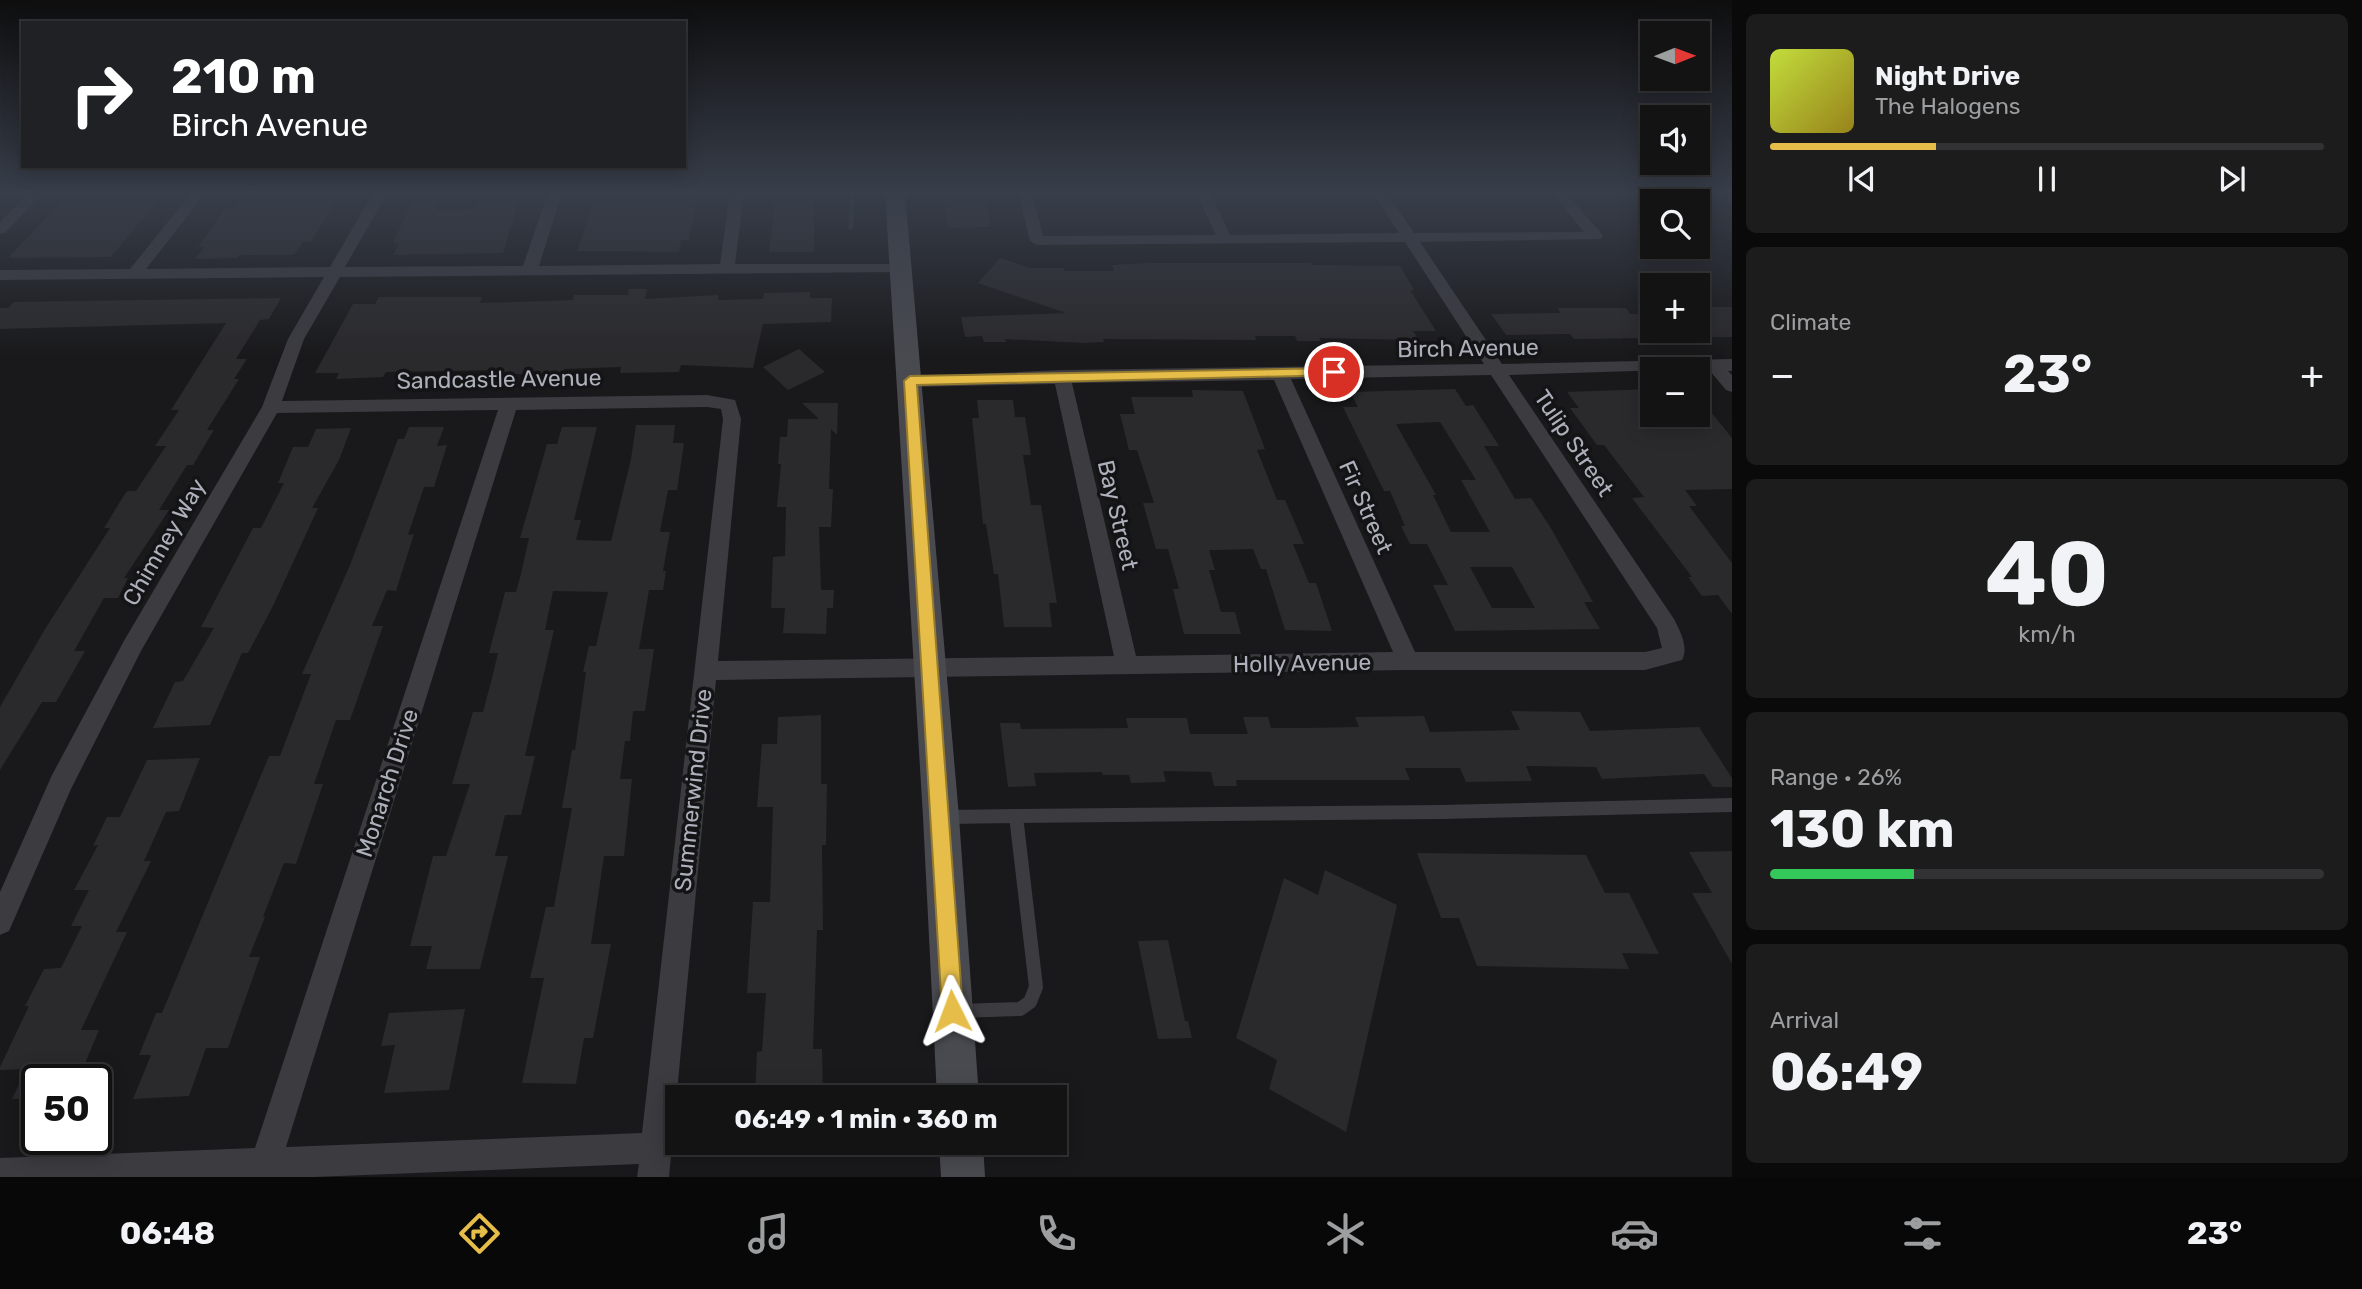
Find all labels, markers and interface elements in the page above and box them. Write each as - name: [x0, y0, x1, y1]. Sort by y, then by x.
- north arrow: [1640, 21, 1710, 91]
- map controls: [1640, 21, 1710, 427]
- text: 210 m: [171, 47, 316, 105]
- icon: right: [56, 49, 147, 140]
- text: Night Drive: [1875, 61, 2020, 92]
- text: The Halogens: [1875, 92, 2021, 120]
- button: sound: [1640, 105, 1710, 175]
- text: Birch Avenue: [171, 106, 368, 144]
- icon: previous: [1843, 160, 1881, 198]
- icon: pause: [2028, 160, 2066, 198]
- icon: next: [2213, 160, 2251, 198]
- button: search: [1640, 189, 1710, 259]
- button: +: [1640, 273, 1710, 343]
- text: Climate: [1770, 308, 1851, 336]
- street label: Birch Avenue: [1397, 333, 1539, 363]
- pin: [1304, 342, 1364, 402]
- text: 23°: [2003, 343, 2092, 405]
- text: −: [1770, 352, 1795, 398]
- text: +: [2300, 352, 2324, 398]
- icon: arrive: [1315, 353, 1353, 391]
- button: −: [1640, 357, 1710, 427]
- street label: Sandcastle Avenue: [396, 363, 602, 395]
- street label: Tulip Street: [1528, 384, 1620, 502]
- street label: Fir Street: [1333, 456, 1399, 558]
- street label: Bay Street: [1092, 457, 1144, 573]
- street label: Chimney Way: [116, 473, 212, 611]
- text: 40: [1985, 520, 2109, 628]
- text: km/h: [2018, 620, 2076, 648]
- street label: Holly Avenue: [1233, 648, 1371, 678]
- street label: Summerwind Drive: [668, 687, 718, 893]
- street label: Monarch Drive: [350, 705, 424, 861]
- text: Range · 26%: [1770, 763, 1902, 791]
- text: 130 km: [1770, 798, 1955, 860]
- position arrow: [915, 974, 989, 1048]
- text: Arrival: [1770, 1006, 1839, 1034]
- text: 06:49: [1770, 1041, 1923, 1103]
- speed limit sign: 50: [21, 1064, 112, 1155]
- text: 06:49 · 1 min · 360 m: [734, 1104, 998, 1135]
- icon: directions: [455, 1209, 504, 1258]
- icon: music: [744, 1209, 793, 1258]
- icon: phone: [1032, 1209, 1081, 1258]
- icon: climate: [1321, 1209, 1370, 1258]
- icon: car: [1610, 1209, 1659, 1258]
- icon: filters: [1898, 1209, 1947, 1258]
- text: 06:48: [120, 1214, 215, 1252]
- text: 23°: [2187, 1214, 2242, 1252]

